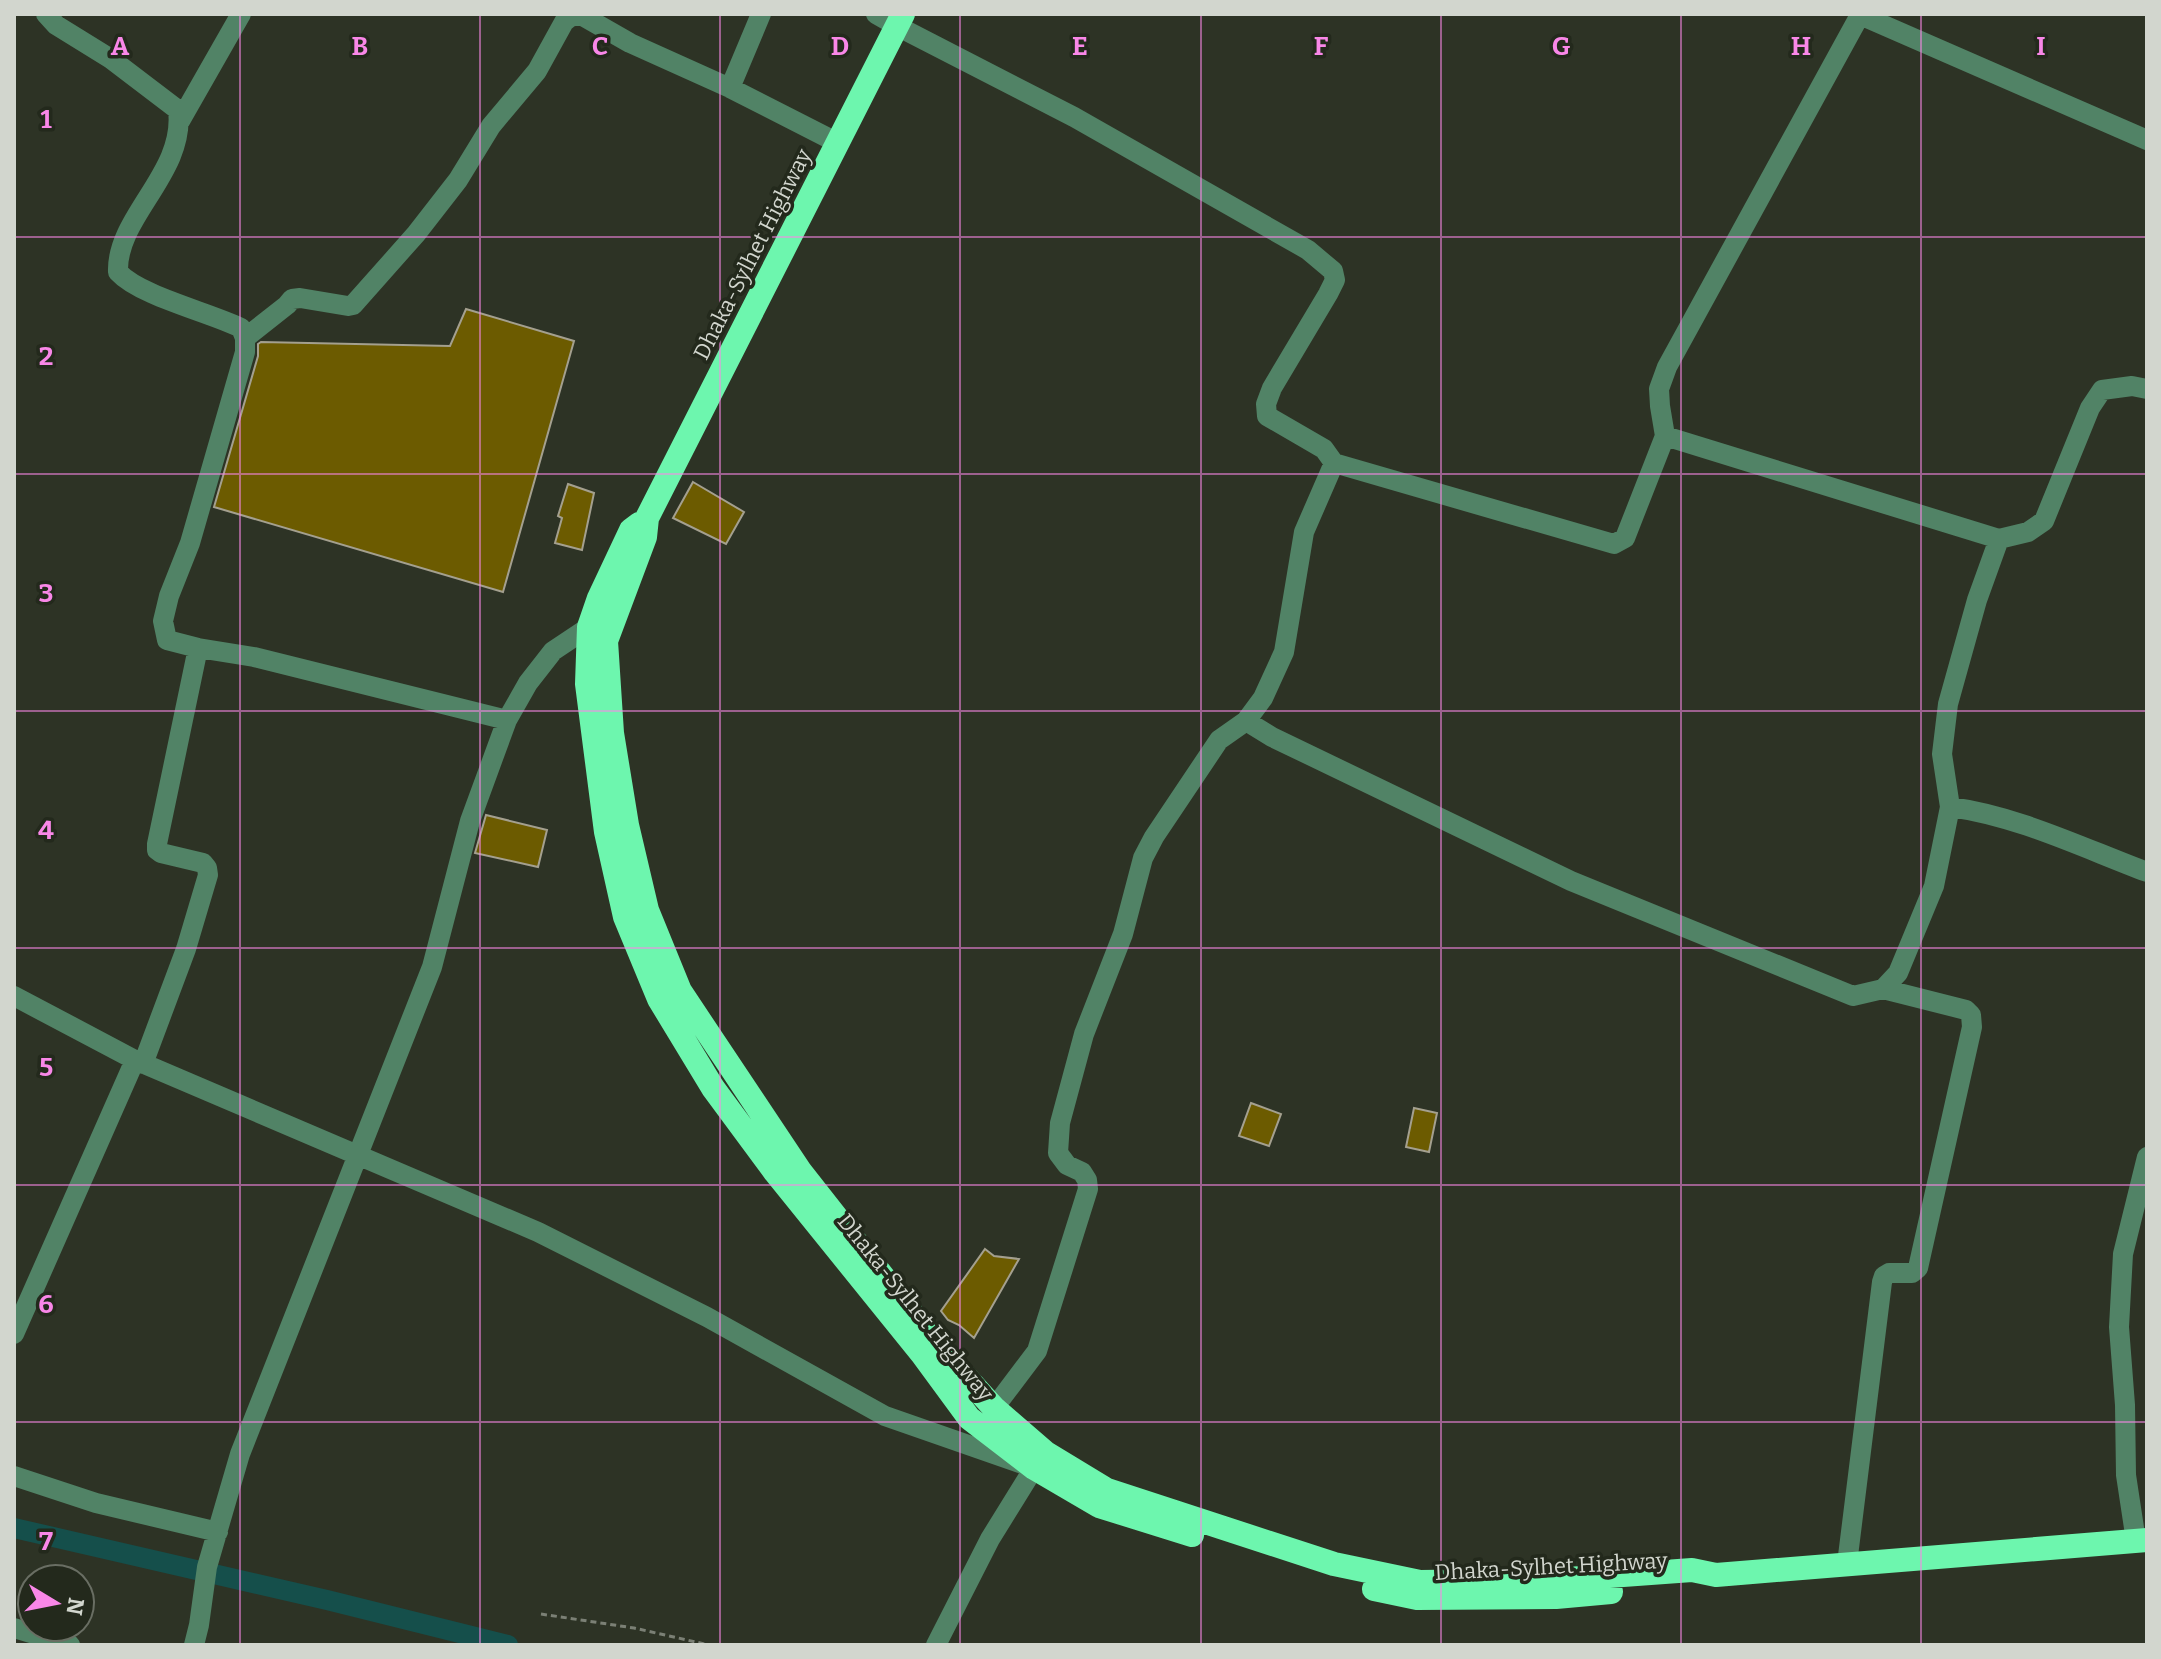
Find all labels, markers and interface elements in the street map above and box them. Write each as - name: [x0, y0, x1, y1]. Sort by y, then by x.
- text: A: [111, 31, 130, 62]
- text: B: [352, 31, 368, 62]
- text: C: [592, 31, 608, 62]
- text: D: [831, 31, 849, 62]
- text: E: [1072, 31, 1088, 62]
- text: F: [1314, 31, 1329, 62]
- text: G: [1552, 31, 1571, 62]
- text: H: [1791, 31, 1811, 62]
- text: I: [2036, 31, 2046, 62]
- text: 1: [40, 104, 52, 135]
- street label: Dhaka-Sylhet Highway: [688, 144, 818, 364]
- text: 2: [39, 341, 53, 372]
- text: 3: [39, 578, 53, 609]
- text: 4: [38, 815, 54, 846]
- text: 5: [39, 1052, 53, 1083]
- street label: Dhaka-Sylhet Highway: [832, 1208, 1000, 1407]
- text: 6: [38, 1289, 54, 1320]
- text: 7: [39, 1526, 53, 1557]
- street label: Dhaka-Sylhet Highway: [1434, 1547, 1668, 1586]
- north arrow: [16, 1563, 96, 1643]
- text: N: [60, 1596, 90, 1617]

